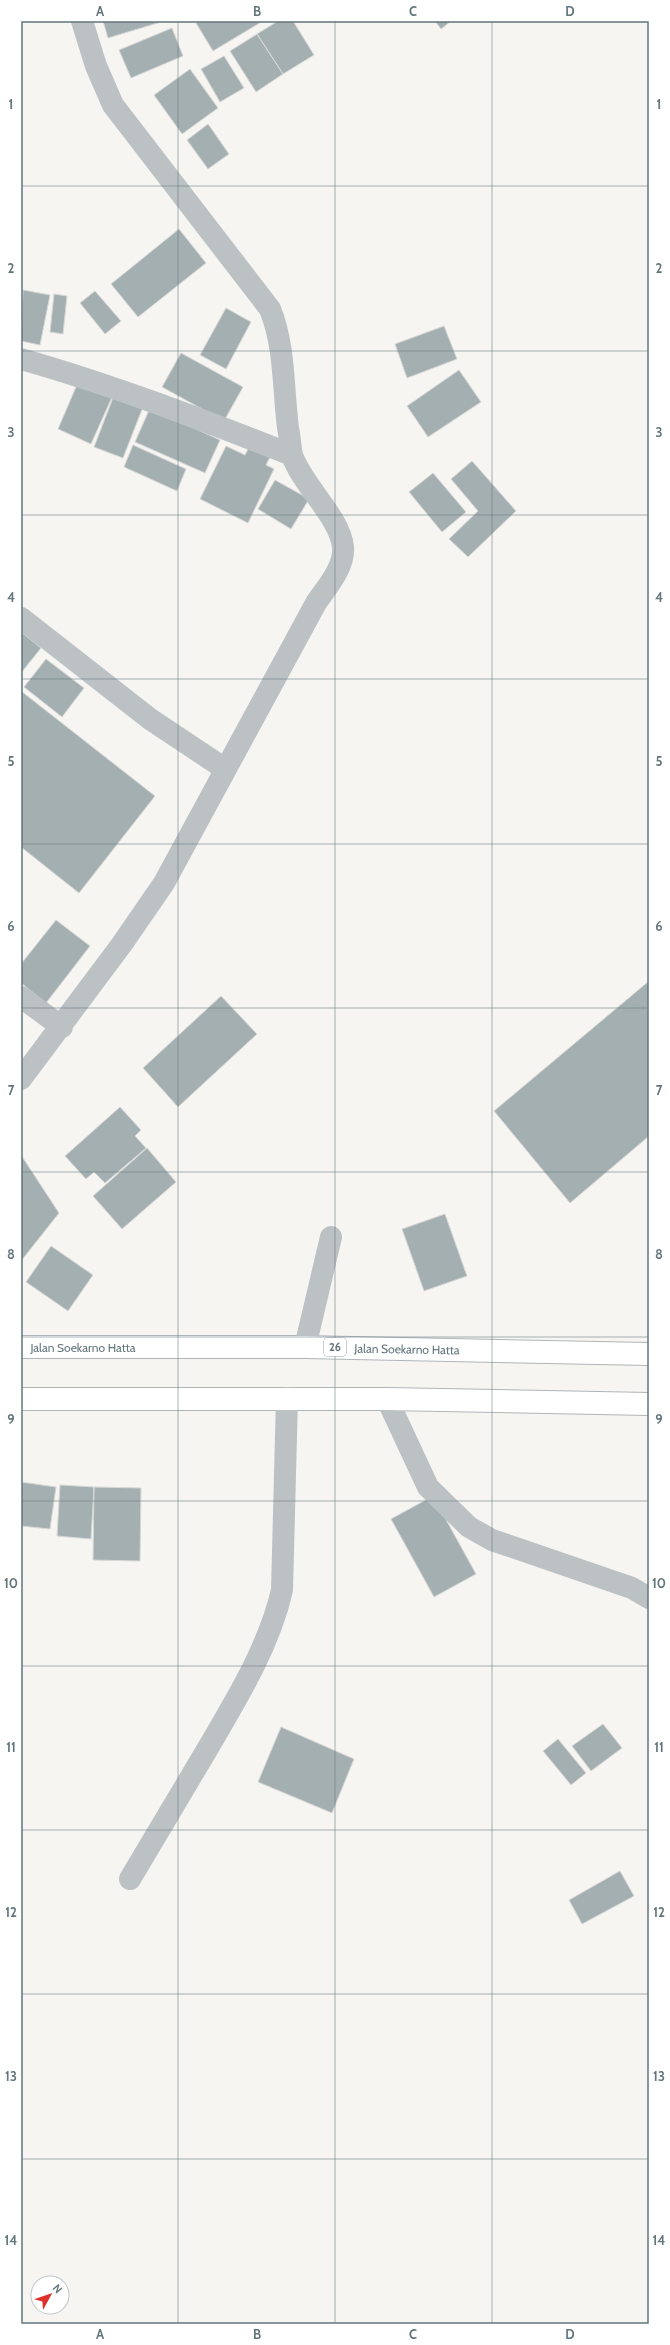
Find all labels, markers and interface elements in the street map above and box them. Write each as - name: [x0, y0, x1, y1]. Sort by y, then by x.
- text: A: [96, 3, 105, 19]
- text: B: [253, 3, 261, 19]
- text: C: [409, 3, 417, 19]
- text: D: [565, 3, 575, 19]
- text: 1: [9, 96, 13, 112]
- text: 1: [657, 96, 661, 112]
- text: 2: [8, 260, 15, 276]
- text: 2: [656, 260, 663, 276]
- text: 3: [7, 424, 15, 440]
- text: 3: [655, 424, 663, 440]
- text: 4: [7, 589, 15, 605]
- text: 4: [655, 589, 663, 605]
- text: 5: [8, 753, 15, 769]
- text: 5: [656, 753, 663, 769]
- text: 6: [7, 918, 15, 934]
- text: 6: [655, 918, 663, 934]
- text: 7: [8, 1082, 15, 1098]
- text: 7: [656, 1082, 663, 1098]
- text: 8: [7, 1246, 15, 1262]
- text: 8: [655, 1246, 663, 1262]
- road number: 26: [324, 1338, 346, 1356]
- street label: Jalan Soekarno Hatta: [29, 1340, 136, 1355]
- street label: Jalan Soekarno Hatta: [353, 1341, 460, 1357]
- text: 9: [7, 1411, 15, 1427]
- text: 9: [655, 1411, 663, 1427]
- text: 10: [4, 1575, 18, 1591]
- text: 10: [652, 1575, 666, 1591]
- text: 11: [6, 1739, 16, 1755]
- text: 11: [654, 1739, 664, 1755]
- text: 12: [5, 1904, 17, 1920]
- text: 12: [653, 1904, 665, 1920]
- text: 13: [5, 2068, 17, 2084]
- text: 13: [653, 2068, 665, 2084]
- text: 14: [5, 2232, 17, 2248]
- text: 14: [653, 2232, 665, 2248]
- north arrow: [30, 2275, 70, 2315]
- text: N: [50, 2281, 66, 2296]
- text: A: [96, 2326, 105, 2342]
- text: B: [253, 2326, 261, 2342]
- text: C: [409, 2326, 417, 2342]
- text: D: [565, 2326, 575, 2342]

